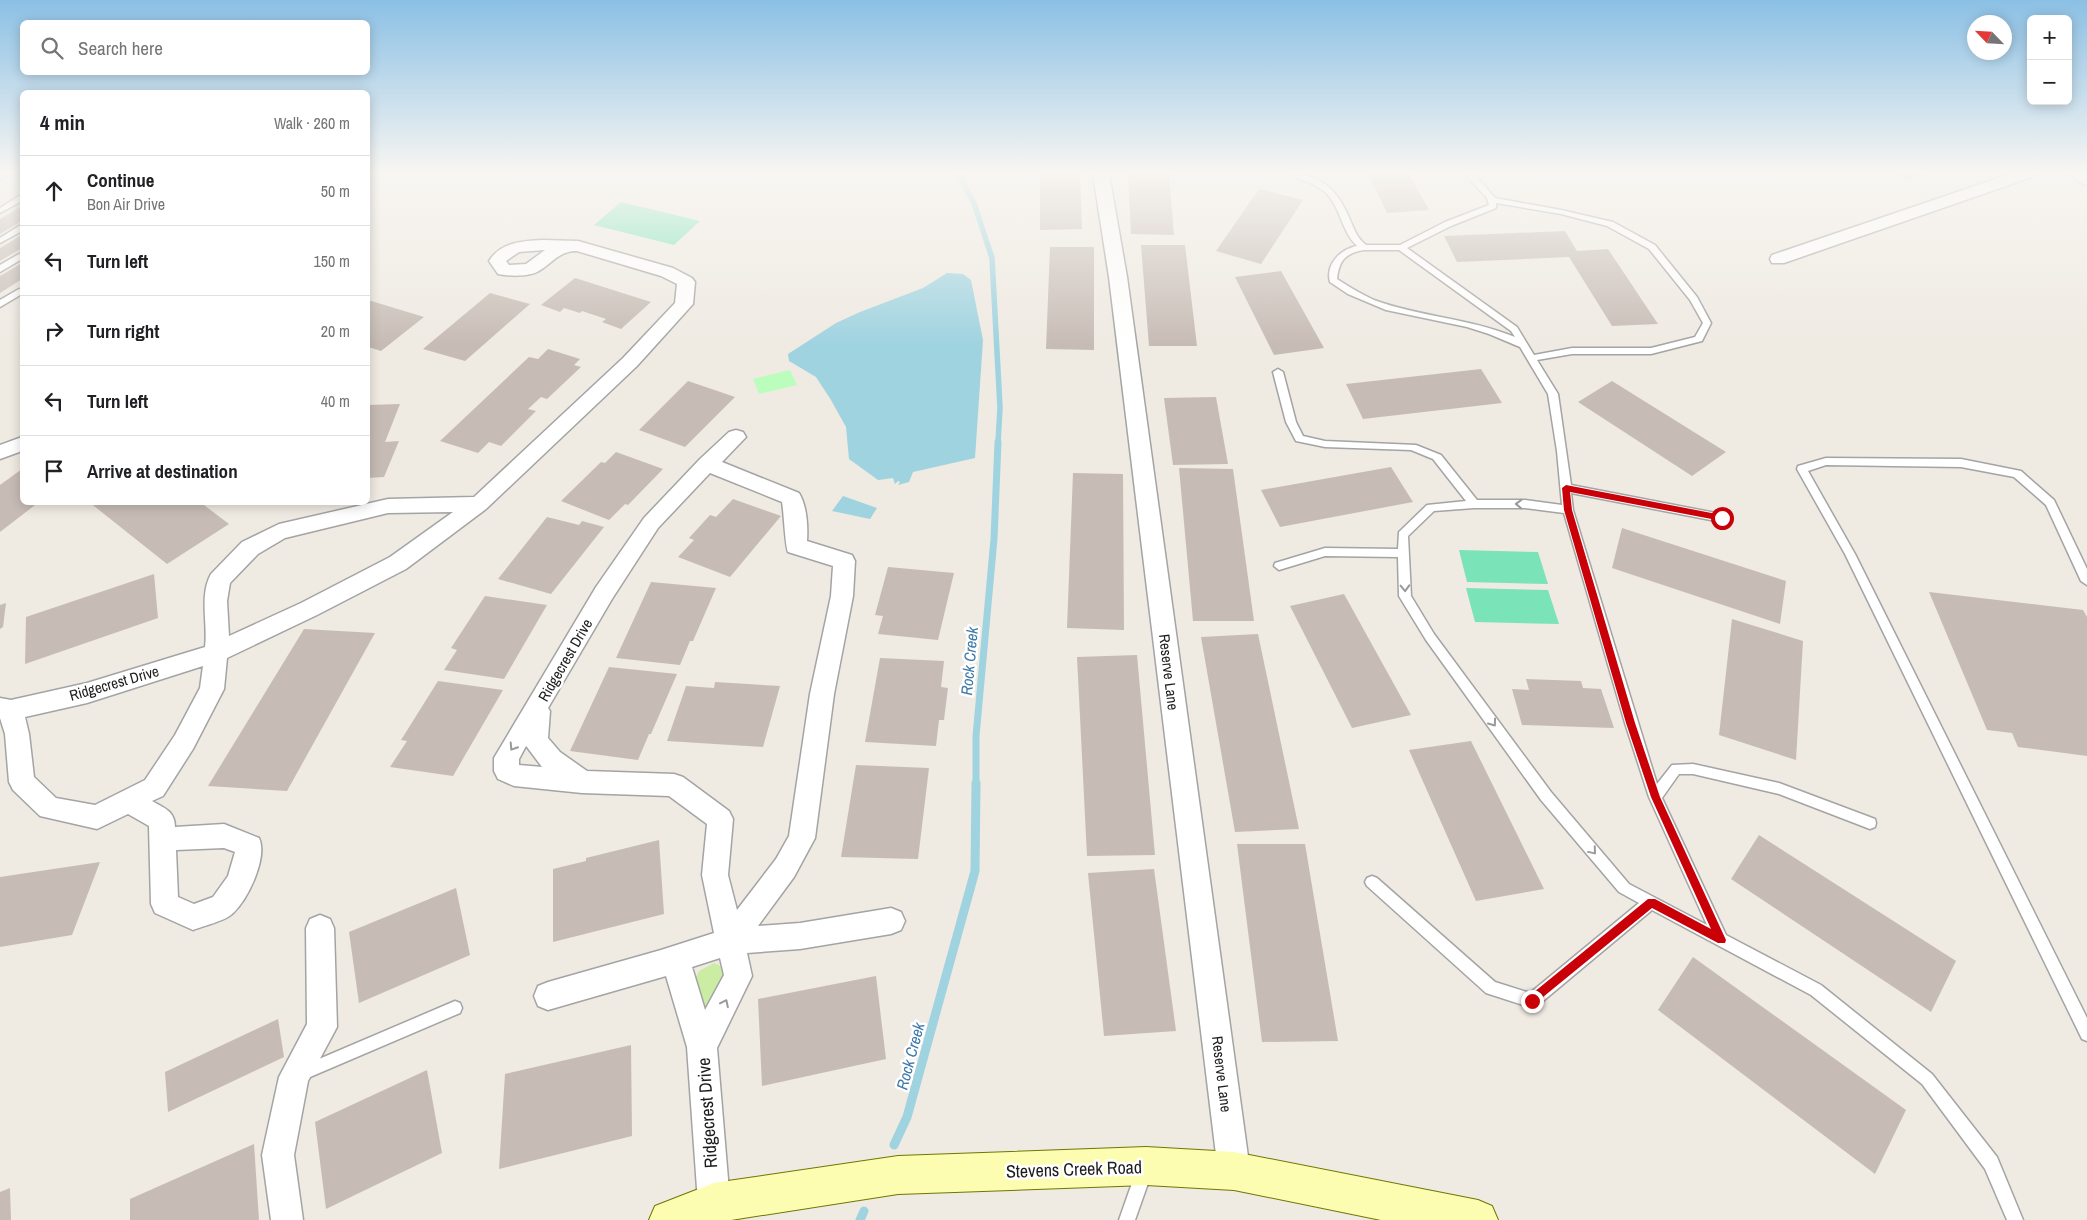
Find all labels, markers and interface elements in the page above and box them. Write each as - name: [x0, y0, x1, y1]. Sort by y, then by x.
- north arrow: [1967, 15, 2012, 60]
- map controls: [2027, 15, 2072, 105]
- button: +: [2027, 15, 2072, 60]
- search box: [20, 20, 370, 75]
- icon: search: [38, 34, 66, 62]
- text: Search here: [78, 35, 163, 61]
- button: −: [2027, 60, 2072, 105]
- text: 4 min: [40, 108, 85, 137]
- text: Walk · 260 m: [274, 112, 350, 134]
- text: Continue: [87, 167, 155, 193]
- icon: ahead: [40, 177, 68, 205]
- text: 50 m: [321, 180, 350, 202]
- text: Bon Air Drive: [87, 193, 165, 215]
- icon: left: [40, 247, 68, 275]
- text: Turn left: [87, 248, 148, 274]
- text: 150 m: [314, 250, 350, 272]
- icon: right: [40, 317, 68, 345]
- text: Turn right: [87, 318, 159, 344]
- text: 20 m: [321, 320, 350, 342]
- icon: left: [40, 387, 68, 415]
- text: Turn left: [87, 388, 148, 414]
- text: 40 m: [321, 390, 350, 412]
- icon: arrive: [40, 457, 68, 485]
- text: Arrive at destination: [87, 458, 238, 484]
- one-way arrow: [1515, 499, 1523, 510]
- route start: [1711, 507, 1734, 530]
- one-way arrow: [1400, 584, 1410, 592]
- street label: Ridgecrest Drive: [533, 615, 597, 705]
- water label: Rock Creek: [955, 625, 983, 696]
- street label: Reserve Lane: [1154, 633, 1184, 711]
- street label: Ridgecrest Drive: [67, 660, 161, 706]
- one-way arrow: [1487, 717, 1496, 727]
- one-way arrow: [510, 741, 519, 751]
- one-way arrow: [1587, 845, 1595, 854]
- route end: [1521, 990, 1544, 1013]
- one-way arrow: [718, 999, 728, 1008]
- water label: Rock Creek: [891, 1020, 930, 1092]
- street label: Reserve Lane: [1207, 1035, 1237, 1113]
- street label: Ridgecrest Drive: [691, 1057, 723, 1169]
- street label: Stevens Creek Road: [1006, 1154, 1142, 1184]

